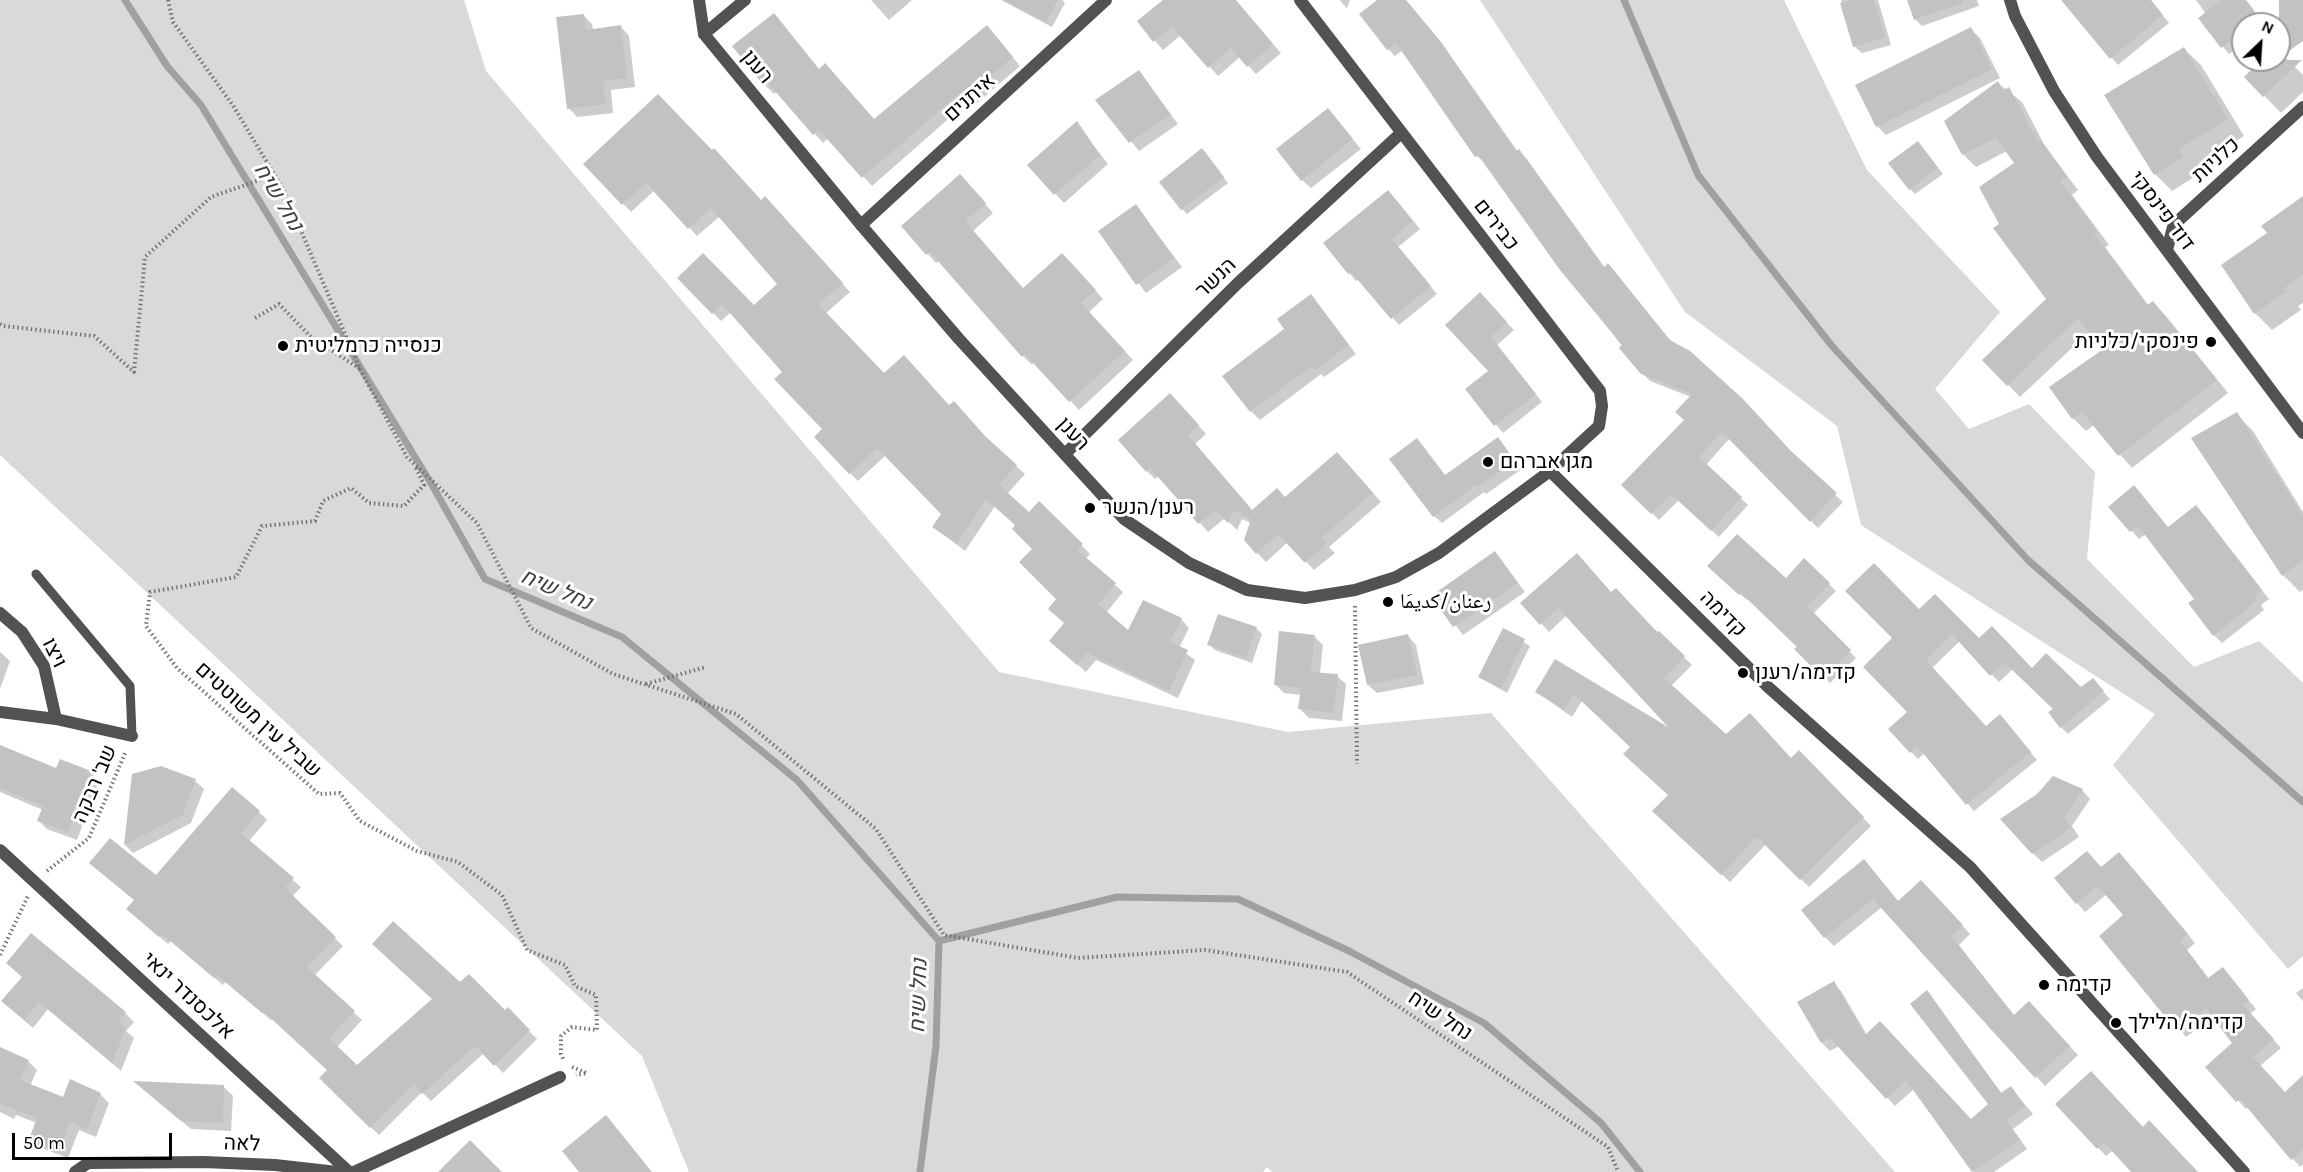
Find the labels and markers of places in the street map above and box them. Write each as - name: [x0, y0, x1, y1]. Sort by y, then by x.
- place label: פינסקי/כלניות: [2075, 329, 2199, 355]
- place label: כנסייה כרמליטית: [295, 333, 442, 359]
- marker: פינסקי/כלניות: [2204, 335, 2218, 349]
- marker: כנסייה כרמליטית: [276, 339, 290, 353]
- place label: מגן אברהם: [1500, 449, 1593, 475]
- marker: מגן אברהם: [1481, 455, 1495, 469]
- place label: רענן/הנשר: [1102, 495, 1194, 521]
- marker: רענן/הנשר: [1083, 501, 1097, 515]
- place label: رعنان/كديمَا: [1400, 589, 1491, 615]
- marker: رعنان/كديمَا: [1381, 595, 1395, 609]
- place label: קדימה/רענן: [1755, 660, 1856, 686]
- marker: קדימה/רענן: [1736, 666, 1750, 680]
- place label: קדימה: [2056, 972, 2112, 998]
- marker: קדימה: [2037, 978, 2051, 992]
- place label: קדימה/הלילך: [2128, 1010, 2244, 1036]
- marker: קדימה/הלילך: [2109, 1016, 2123, 1030]

